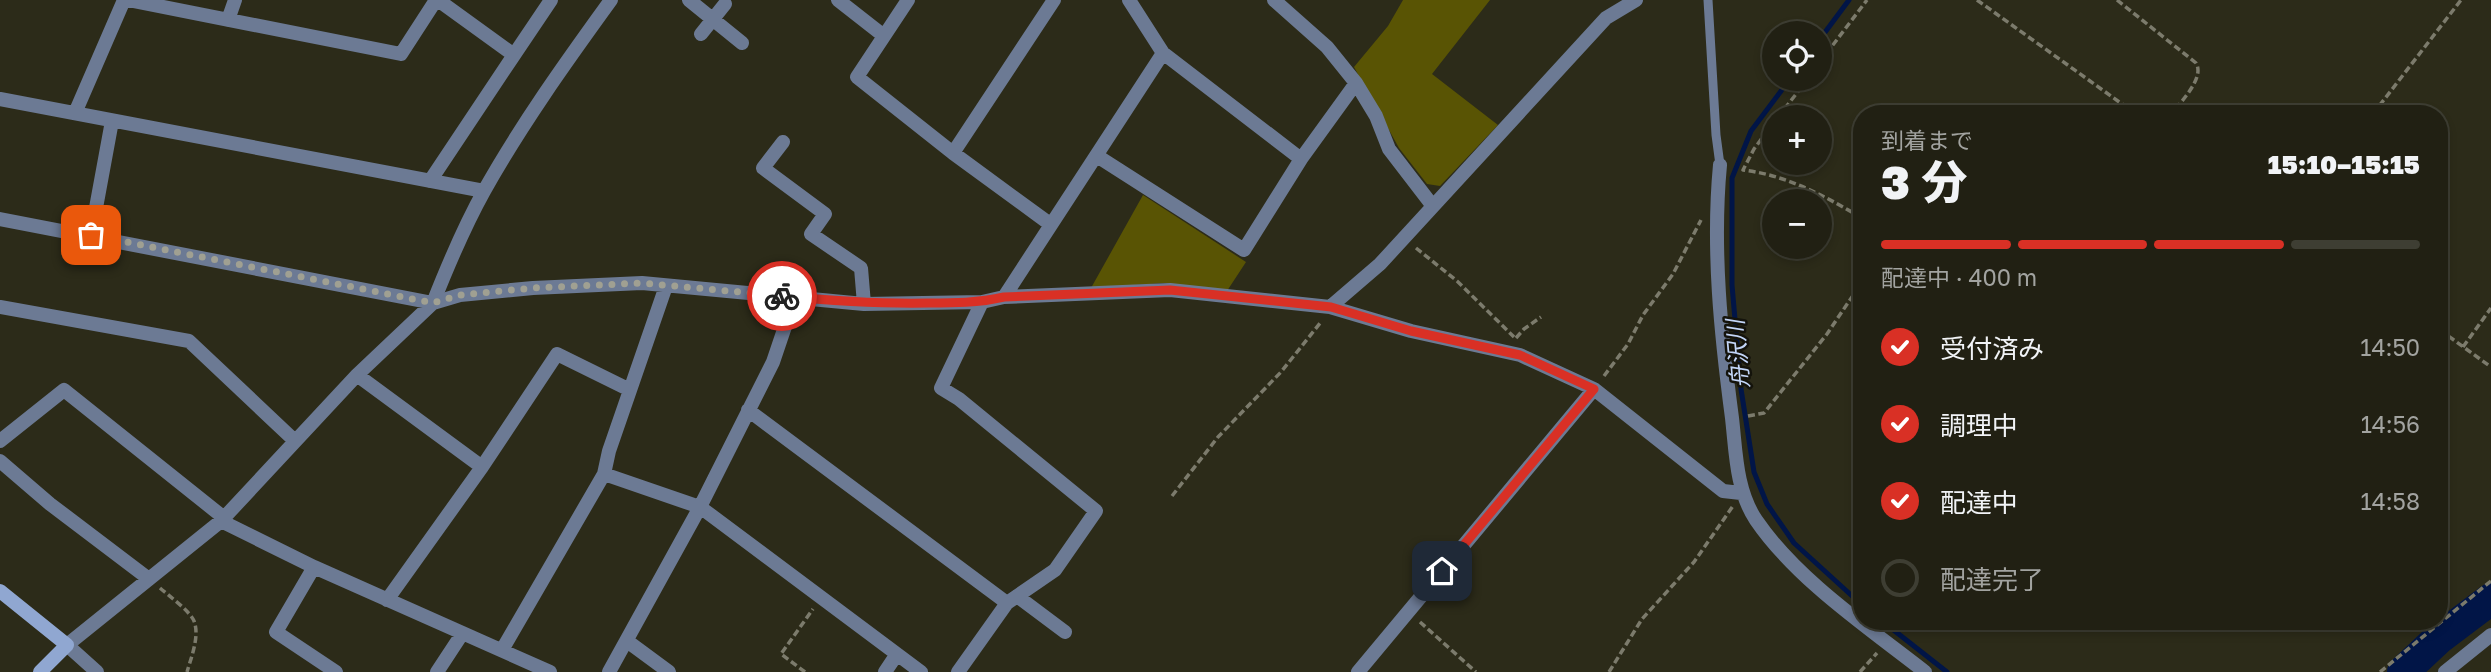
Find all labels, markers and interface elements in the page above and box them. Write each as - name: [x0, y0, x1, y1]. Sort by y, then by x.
- map controls: [1762, 21, 1832, 259]
- button: locate: [1762, 21, 1832, 91]
- button: +: [1762, 105, 1832, 175]
- text: 到着まで: [1881, 126, 1973, 154]
- text: 15:10–15:15: [2268, 149, 2420, 180]
- text: 3 分: [1881, 154, 1967, 209]
- button: −: [1762, 189, 1832, 259]
- pin: [61, 205, 121, 265]
- icon: bag: [72, 216, 110, 254]
- courier: [747, 261, 817, 331]
- text: 配達中 · 400 m: [1881, 263, 2037, 291]
- icon: bike: [763, 277, 801, 315]
- water label: 舟沢川: [1720, 316, 1754, 390]
- icon: check: [1881, 328, 1919, 366]
- text: 受付済み: [1940, 333, 2044, 364]
- text: 14:50: [2360, 333, 2420, 361]
- icon: check: [1881, 405, 1919, 443]
- text: 調理中: [1940, 410, 2018, 441]
- text: 14:56: [2361, 410, 2420, 438]
- icon: check: [1881, 482, 1919, 520]
- text: 配達中: [1940, 487, 2018, 518]
- text: 14:58: [2361, 487, 2420, 515]
- pin: [1412, 541, 1472, 601]
- icon: home: [1423, 552, 1461, 590]
- text: 配達完了: [1940, 564, 2044, 595]

